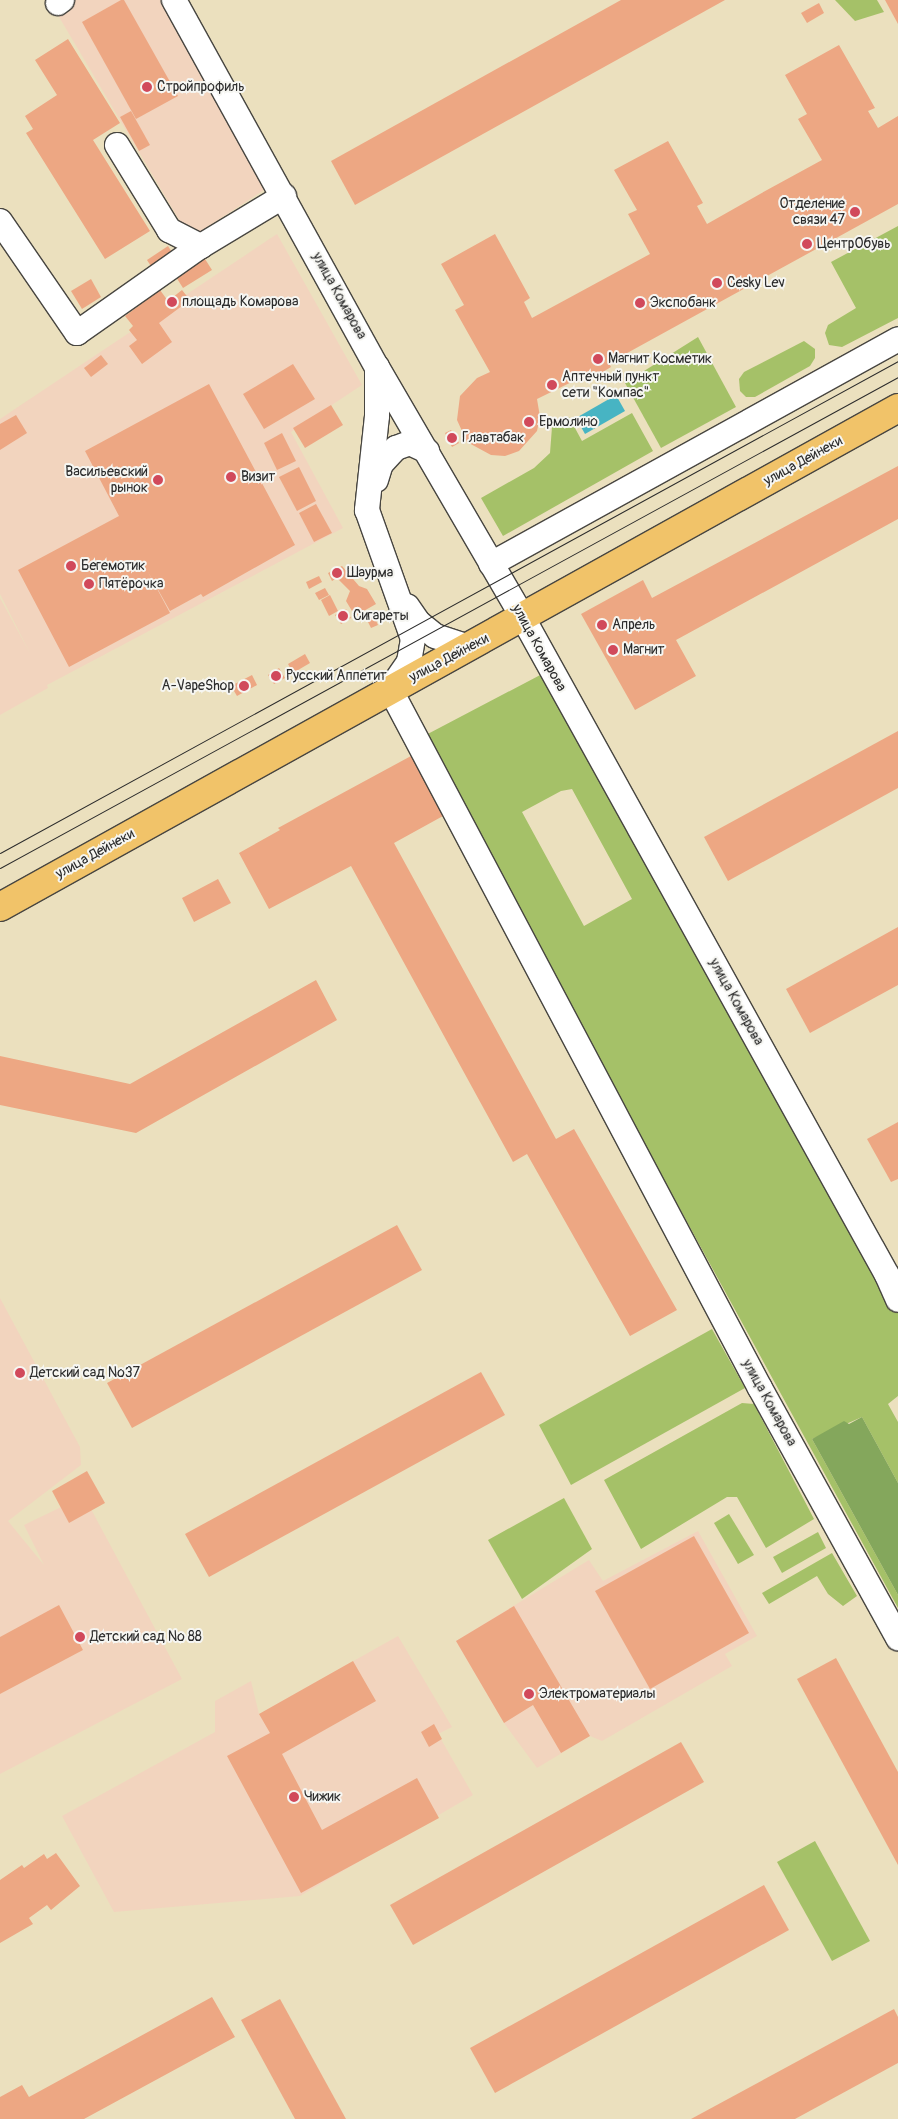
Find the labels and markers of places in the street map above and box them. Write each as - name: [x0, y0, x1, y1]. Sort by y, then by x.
- place label: Стройпрофиль: [157, 79, 245, 95]
- marker: Стройпрофиль: [141, 81, 153, 93]
- place label: Отделение связи 47: [779, 196, 845, 228]
- marker: Отделение связи 47: [849, 206, 861, 218]
- place label: ЦентрОбувь: [817, 236, 891, 252]
- marker: ЦентрОбувь: [801, 238, 813, 250]
- place label: Cesky Lev: [727, 275, 785, 291]
- marker: Cesky Lev: [711, 277, 723, 289]
- place label: площадь Комарова: [182, 294, 299, 310]
- place label: Экспобанк: [650, 295, 716, 311]
- marker: площадь Комарова: [166, 296, 178, 308]
- marker: Экспобанк: [634, 297, 646, 309]
- place label: Магнит Косметик: [608, 351, 712, 367]
- marker: Магнит Косметик: [592, 353, 604, 365]
- place label: Аптечный пункт сети "Компас": [562, 369, 659, 402]
- marker: Аптечный пункт сети "Компас": [546, 379, 558, 391]
- place label: Ермолино: [539, 414, 598, 430]
- marker: Ермолино: [523, 416, 535, 428]
- place label: Главтабак: [462, 430, 524, 446]
- marker: Главтабак: [446, 432, 458, 444]
- place label: Васильевский рынок: [65, 464, 148, 497]
- place label: Визит: [241, 469, 275, 485]
- marker: Визит: [225, 471, 237, 483]
- marker: Васильевский рынок: [152, 474, 164, 486]
- place label: Бегемотик: [81, 558, 145, 574]
- marker: Бегемотик: [65, 560, 77, 572]
- place label: Шаурма: [347, 565, 393, 581]
- marker: Шаурма: [331, 567, 343, 579]
- place label: Пятёрочка: [99, 576, 163, 592]
- marker: Пятёрочка: [83, 578, 95, 590]
- place label: Сигареты: [353, 608, 409, 624]
- marker: Сигареты: [337, 610, 349, 622]
- place label: Апрель: [612, 617, 656, 633]
- marker: Апрель: [596, 619, 608, 631]
- place label: Магнит: [623, 642, 665, 658]
- marker: Магнит: [607, 644, 619, 656]
- place label: Русский Аппетит: [286, 668, 387, 684]
- marker: Русский Аппетит: [270, 670, 282, 682]
- place label: A-VapeShop: [162, 678, 234, 694]
- marker: A-VapeShop: [238, 680, 250, 692]
- place label: Детский сад №37: [30, 1365, 140, 1381]
- marker: Детский сад №37: [14, 1367, 26, 1379]
- place label: Детский сад № 88: [90, 1629, 202, 1645]
- marker: Детский сад № 88: [74, 1631, 86, 1643]
- place label: Электроматериалы: [539, 1686, 655, 1702]
- marker: Электроматериалы: [523, 1688, 535, 1700]
- place label: Чижик: [304, 1789, 341, 1805]
- marker: Чижик: [288, 1791, 300, 1803]

